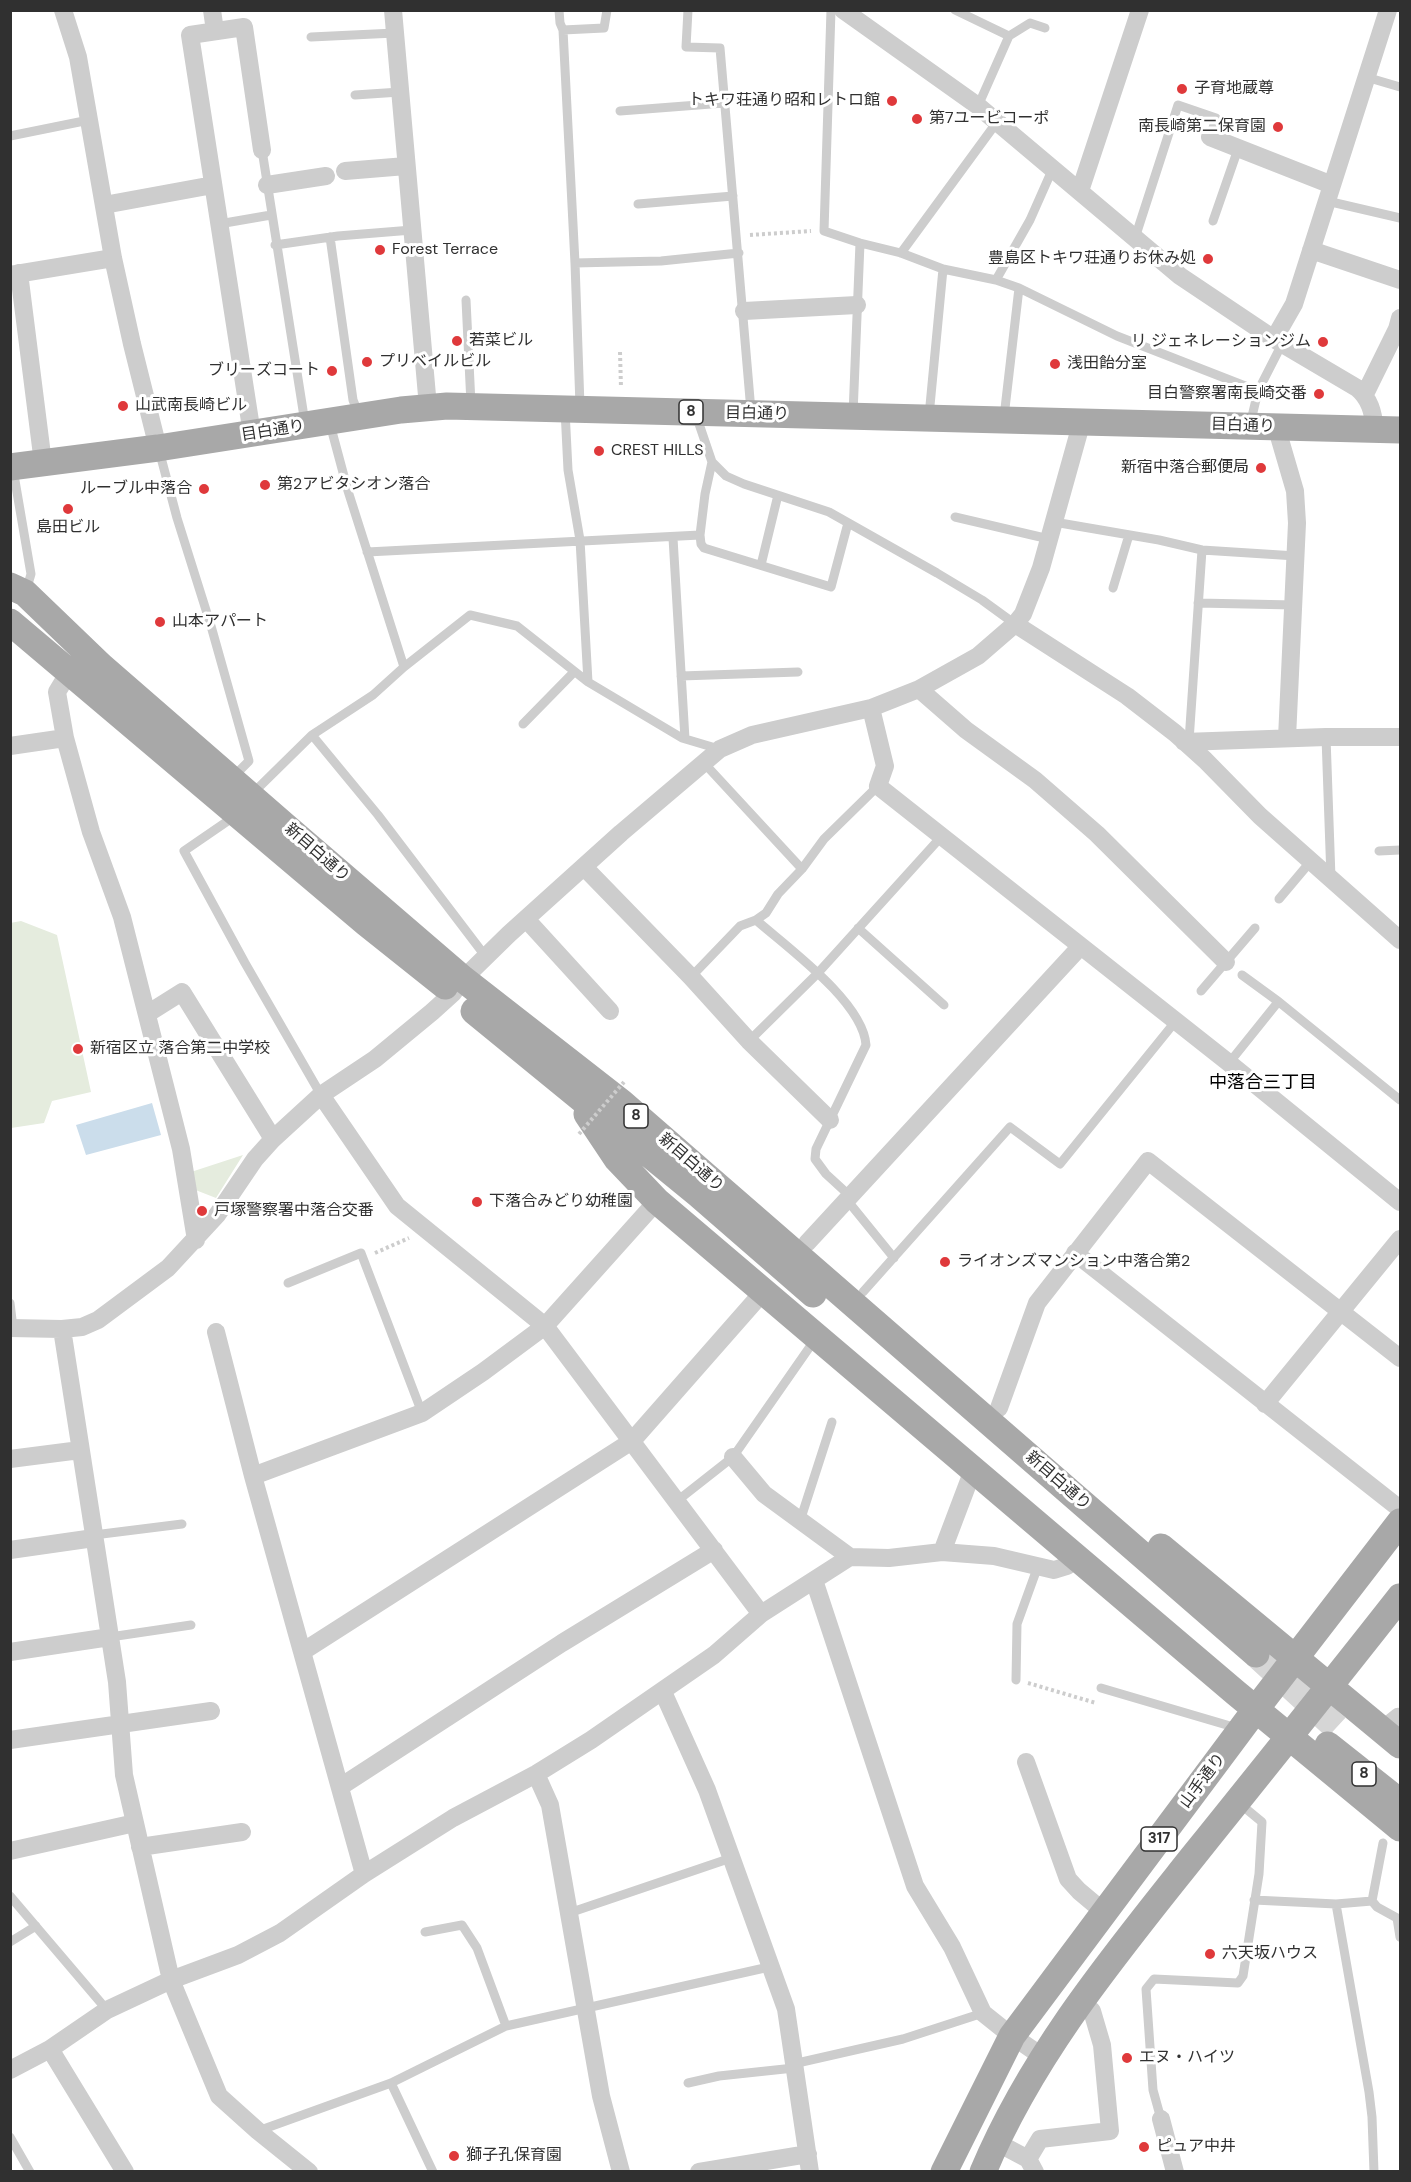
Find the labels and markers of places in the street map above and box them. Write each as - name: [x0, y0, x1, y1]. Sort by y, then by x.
- place label: 子育地蔵尊: [1194, 79, 1274, 99]
- marker: 子育地蔵尊: [1175, 82, 1189, 96]
- place label: トキワ荘通り昭和レトロ館: [688, 91, 880, 111]
- marker: トキワ荘通り昭和レトロ館: [885, 94, 899, 108]
- place label: 第7ユービコーポ: [929, 109, 1050, 129]
- marker: 第7ユービコーポ: [910, 112, 924, 126]
- place label: 南長崎第二保育園: [1138, 117, 1266, 137]
- marker: 南長崎第二保育園: [1271, 120, 1285, 134]
- place label: Forest Terrace: [392, 240, 498, 260]
- marker: Forest Terrace: [373, 243, 387, 257]
- place label: 豊島区トキワ荘通りお休み処: [988, 249, 1196, 269]
- marker: 豊島区トキワ荘通りお休み処: [1201, 252, 1215, 266]
- place label: 若菜ビル: [469, 331, 533, 351]
- place label: リ ジェネレーションジム: [1131, 332, 1311, 352]
- marker: 若菜ビル: [450, 334, 464, 348]
- marker: リ ジェネレーションジム: [1316, 335, 1330, 349]
- place label: プリベイルビル: [379, 352, 491, 372]
- place label: 浅田飴分室: [1067, 354, 1147, 374]
- marker: プリベイルビル: [360, 355, 374, 369]
- marker: 浅田飴分室: [1048, 357, 1062, 371]
- place label: ブリーズコート: [208, 361, 320, 381]
- marker: ブリーズコート: [325, 364, 339, 378]
- place label: 目白警察署南長崎交番: [1147, 384, 1307, 404]
- marker: 目白警察署南長崎交番: [1312, 387, 1326, 401]
- place label: 山武南長崎ビル: [135, 396, 247, 416]
- marker: 山武南長崎ビル: [116, 399, 130, 413]
- place label: CREST HILLS: [611, 441, 704, 461]
- marker: CREST HILLS: [592, 444, 606, 458]
- place label: 新宿中落合郵便局: [1121, 458, 1249, 478]
- marker: 新宿中落合郵便局: [1254, 461, 1268, 475]
- place label: 第2アビタシオン落合: [277, 475, 430, 495]
- marker: 第2アビタシオン落合: [258, 478, 272, 492]
- place label: ルーブル中落合: [80, 479, 192, 499]
- marker: ルーブル中落合: [197, 482, 211, 496]
- marker: 島田ビル: [61, 502, 75, 516]
- place label: 島田ビル: [36, 518, 100, 538]
- place label: 山本アパート: [172, 612, 268, 632]
- marker: 山本アパート: [153, 615, 167, 629]
- place label: 新宿区立 落合第二中学校: [90, 1039, 270, 1059]
- marker: 新宿区立 落合第二中学校: [71, 1042, 85, 1056]
- place label: 下落合みどり幼稚園: [489, 1192, 633, 1212]
- marker: 下落合みどり幼稚園: [470, 1195, 484, 1209]
- place label: 戸塚警察署中落合交番: [214, 1201, 374, 1221]
- marker: 戸塚警察署中落合交番: [195, 1204, 209, 1218]
- place label: ライオンズマンション中落合第2: [957, 1252, 1190, 1272]
- marker: ライオンズマンション中落合第2: [938, 1255, 952, 1269]
- place label: 六天坂ハウス: [1222, 1944, 1318, 1964]
- marker: 六天坂ハウス: [1203, 1947, 1217, 1961]
- place label: エヌ・ハイツ: [1139, 2048, 1235, 2068]
- marker: エヌ・ハイツ: [1120, 2051, 1134, 2065]
- place label: ピュア中井: [1156, 2137, 1236, 2157]
- marker: ピュア中井: [1137, 2140, 1151, 2154]
- place label: 獅子孔保育園: [466, 2146, 562, 2166]
- marker: 獅子孔保育園: [447, 2149, 461, 2163]

